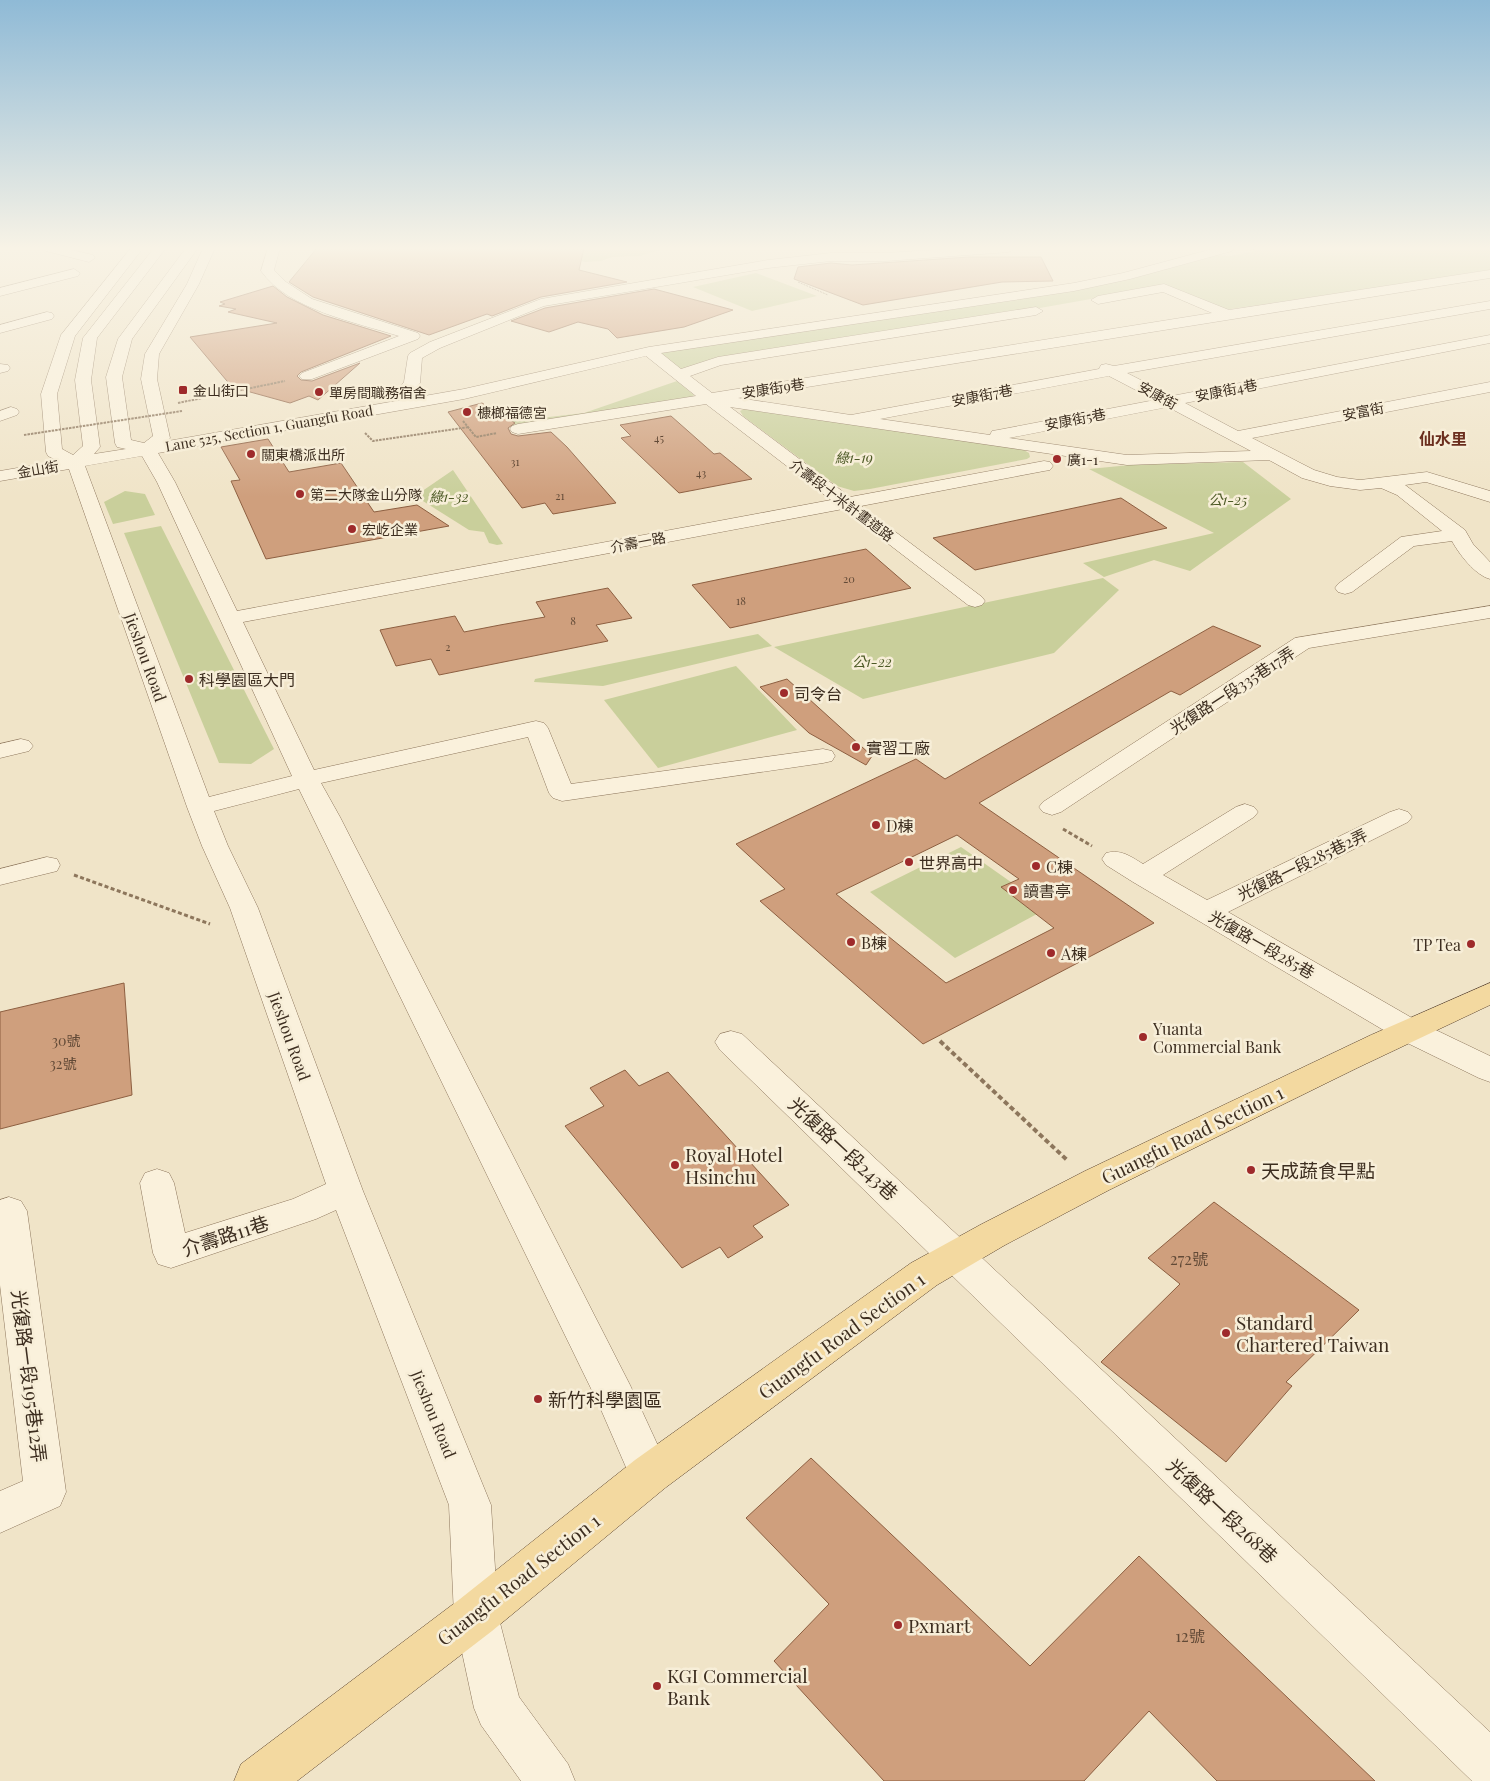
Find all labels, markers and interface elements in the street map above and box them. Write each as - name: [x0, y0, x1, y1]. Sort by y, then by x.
- street label: 安康街9巷: [740, 374, 806, 402]
- street label: 安康街4巷: [1193, 375, 1259, 405]
- street label: 安康街: [1135, 377, 1181, 413]
- street label: 安康街7巷: [950, 380, 1014, 410]
- place label: 金山街口: [193, 381, 249, 400]
- place label: 單房間職務宿舍: [329, 383, 427, 402]
- marker: 金山街口: [177, 384, 189, 396]
- marker: 單房間職務宿舍: [313, 386, 325, 398]
- street label: 安富街: [1341, 398, 1385, 424]
- street label: Lane 525, Section 1, Guangfu Road: [164, 400, 374, 456]
- place label: 槺榔福德宮: [477, 403, 547, 422]
- street label: 安康街5巷: [1043, 404, 1107, 434]
- marker: 槺榔福德宮: [461, 406, 473, 418]
- district label: 仙水里: [1419, 428, 1467, 449]
- house number: 45: [654, 430, 664, 445]
- place label: 關東橋派出所: [261, 445, 345, 464]
- marker: 關東橋派出所: [245, 448, 257, 460]
- park label: 綠1-19: [835, 448, 873, 467]
- place label: 廣1-1: [1067, 450, 1098, 469]
- marker: 廣1-1: [1051, 453, 1063, 465]
- house number: 31: [510, 454, 520, 469]
- street label: 介壽段十米計畫道路: [786, 454, 898, 546]
- street label: 金山街: [16, 456, 60, 482]
- house number: 43: [696, 465, 706, 480]
- place label: 第二大隊金山分隊: [310, 485, 422, 504]
- park label: 綠1-32: [429, 487, 469, 506]
- marker: 第二大隊金山分隊: [294, 488, 306, 500]
- house number: 21: [555, 488, 565, 503]
- park label: 公1-25: [1209, 490, 1248, 509]
- place label: 宏屹企業: [362, 520, 418, 539]
- marker: 宏屹企業: [346, 523, 358, 535]
- street label: 介壽一路: [609, 527, 667, 557]
- house number: 20: [843, 571, 855, 586]
- house number: 18: [736, 593, 746, 608]
- street label: Jieshou Road: [120, 609, 172, 704]
- house number: 8: [570, 613, 576, 628]
- house number: 2: [445, 639, 451, 654]
- street label: 光復路一段335巷17弄: [1165, 642, 1299, 738]
- park label: 公1-22: [852, 652, 892, 671]
- place label: 科學園區大門: [199, 669, 295, 690]
- marker: 科學園區大門: [183, 673, 195, 685]
- place label: 司令台: [794, 683, 842, 704]
- marker: 司令台: [778, 687, 790, 699]
- place label: 實習工廠: [866, 737, 930, 758]
- marker: 實習工廠: [850, 741, 862, 753]
- place label: D棟: [886, 815, 914, 836]
- marker: D棟: [870, 819, 882, 831]
- street label: 光復路一段285巷2弄: [1233, 823, 1371, 905]
- place label: 世界高中: [919, 852, 983, 873]
- marker: 世界高中: [903, 856, 915, 868]
- place label: C棟: [1046, 856, 1073, 877]
- marker: C棟: [1030, 860, 1042, 872]
- place label: 讀書亭: [1023, 880, 1071, 901]
- marker: 讀書亭: [1007, 884, 1019, 896]
- street label: 光復路一段285巷: [1205, 905, 1319, 983]
- place label: B棟: [861, 932, 887, 953]
- place label: TP Tea: [1413, 934, 1461, 955]
- marker: B棟: [845, 936, 857, 948]
- marker: TP Tea: [1465, 938, 1477, 950]
- place label: A棟: [1060, 943, 1087, 964]
- marker: A棟: [1045, 947, 1057, 959]
- street label: Jieshou Road: [264, 988, 316, 1083]
- place label: Yuanta Commercial Bank: [1152, 1018, 1282, 1057]
- house number: 30號: [52, 1031, 80, 1050]
- marker: Yuanta Commercial Bank: [1137, 1031, 1149, 1043]
- house number: 32號: [49, 1054, 77, 1073]
- street label: Guangfu Road Section 1: [1096, 1078, 1288, 1190]
- street label: 光復路一段243巷: [784, 1091, 904, 1205]
- place label: Royal Hotel Hsinchu: [685, 1141, 783, 1189]
- place label: 天成蔬食早點: [1261, 1157, 1375, 1183]
- marker: Royal Hotel Hsinchu: [669, 1159, 681, 1171]
- marker: 天成蔬食早點: [1245, 1164, 1257, 1176]
- street label: 介壽路11巷: [178, 1209, 272, 1261]
- house number: 272號: [1170, 1248, 1208, 1269]
- street label: Guangfu Road Section 1: [752, 1266, 930, 1404]
- street label: 光復路一段195巷12弄: [7, 1288, 53, 1464]
- place label: Standard Chartered Taiwan: [1236, 1309, 1390, 1357]
- marker: Standard Chartered Taiwan: [1220, 1327, 1232, 1339]
- street label: Jieshou Road: [406, 1366, 461, 1461]
- place label: 新竹科學園區: [548, 1386, 662, 1412]
- marker: 新竹科學園區: [532, 1393, 544, 1405]
- street label: 光復路一段268巷: [1162, 1452, 1284, 1568]
- street label: Guangfu Road Section 1: [431, 1507, 605, 1651]
- place label: Pxmart: [908, 1612, 971, 1638]
- marker: Pxmart: [892, 1619, 904, 1631]
- house number: 12號: [1175, 1625, 1205, 1646]
- place label: KGI Commercial Bank: [667, 1662, 808, 1710]
- marker: KGI Commercial Bank: [651, 1680, 663, 1692]

